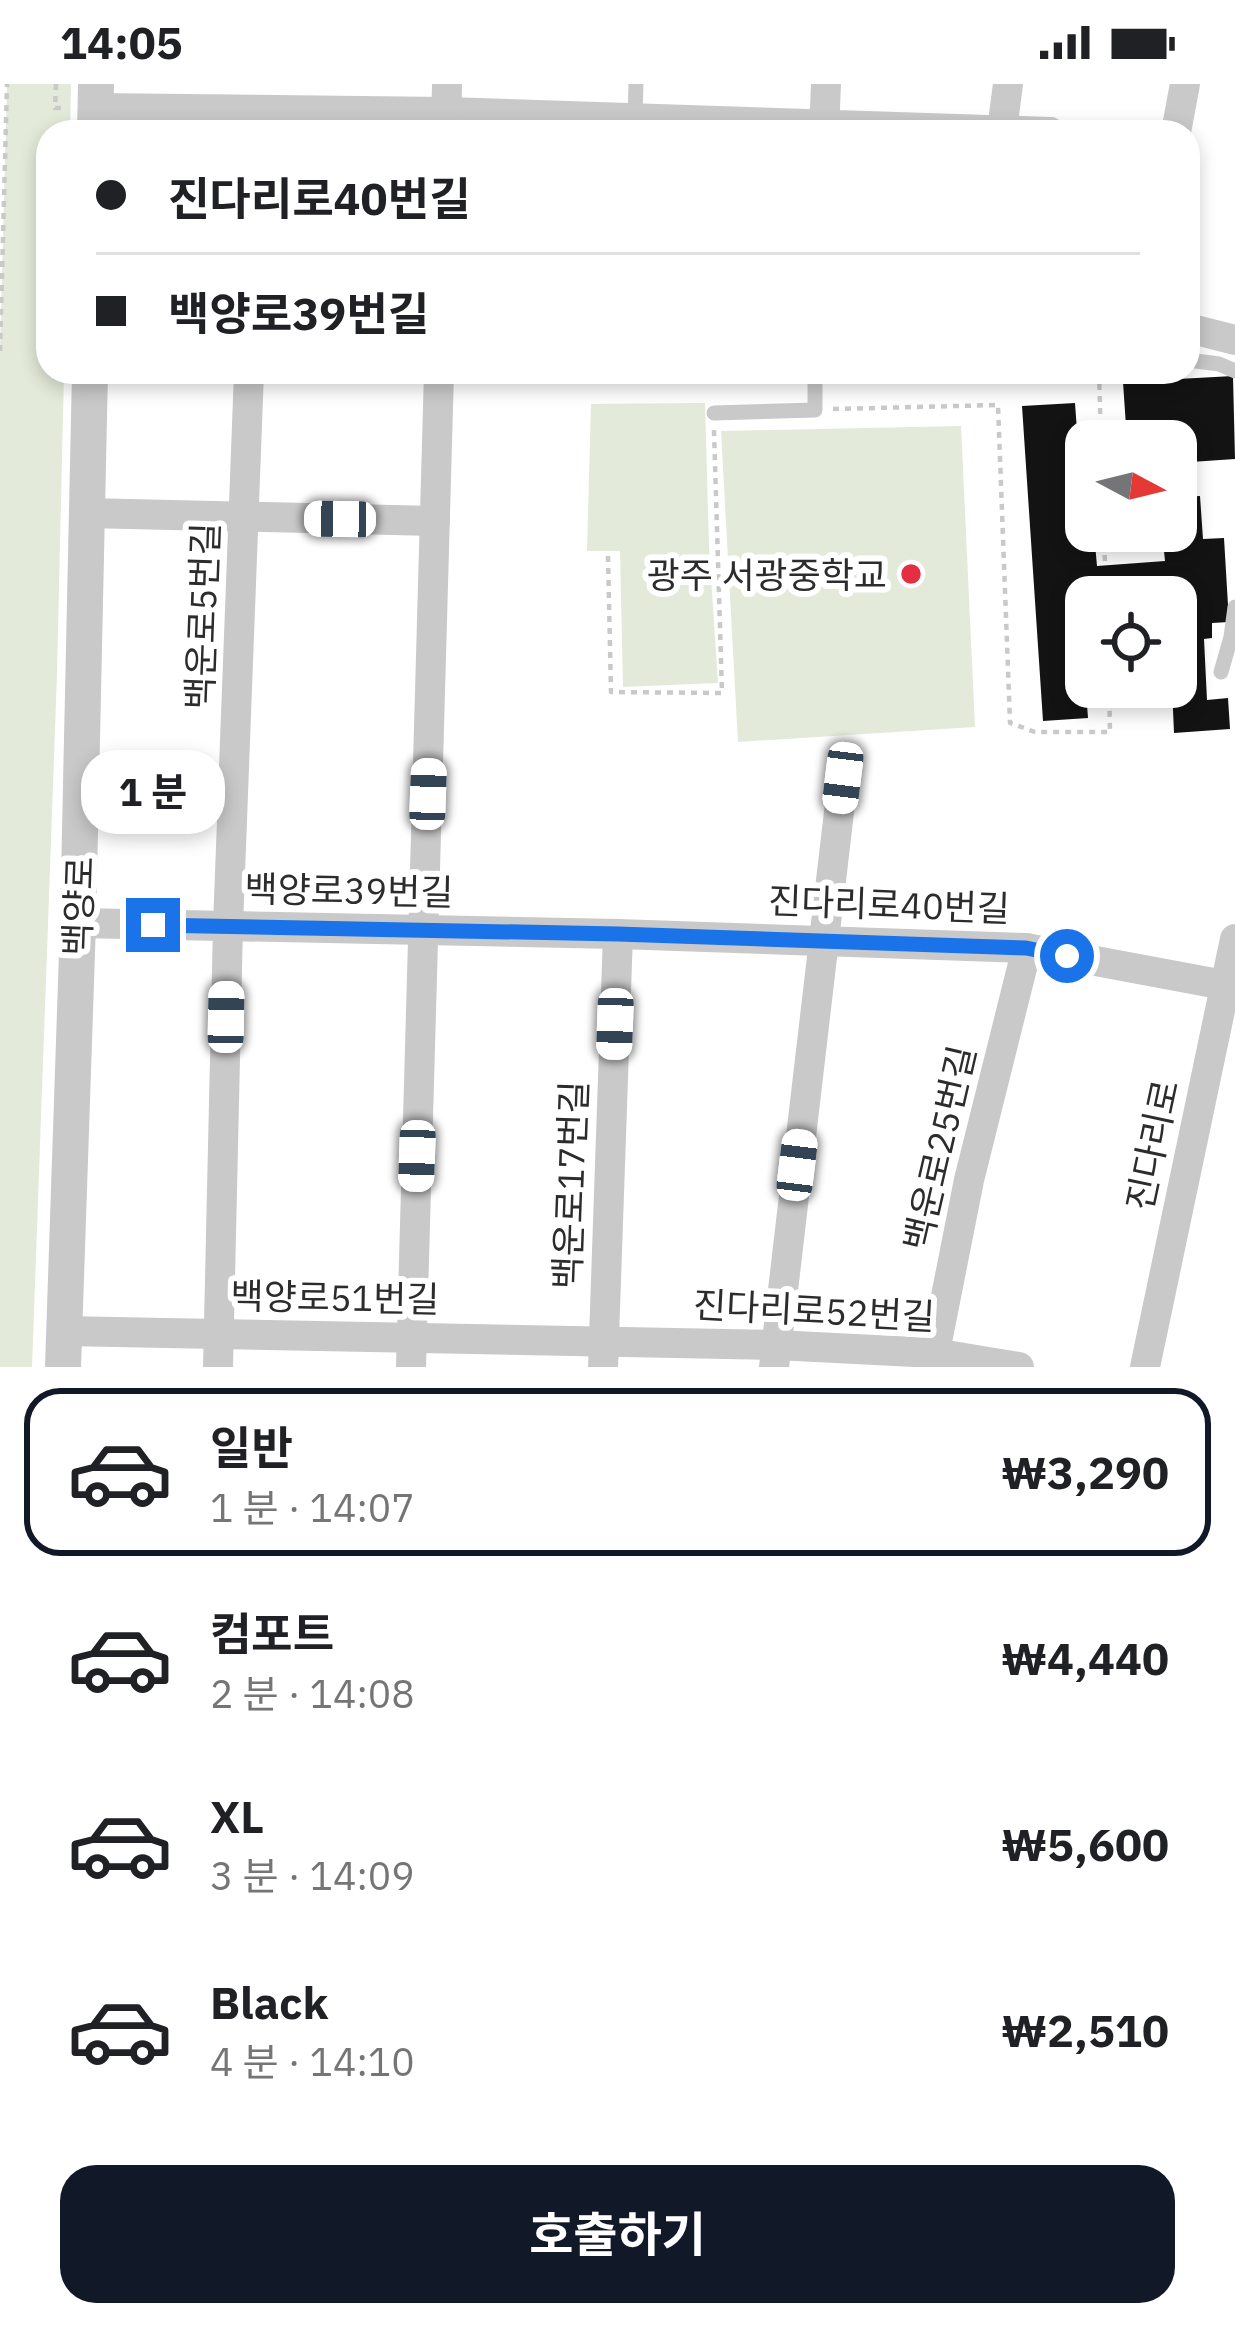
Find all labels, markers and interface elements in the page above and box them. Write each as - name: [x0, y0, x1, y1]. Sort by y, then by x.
- text: 14:05: [60, 13, 183, 71]
- text: 진다리로40번길: [168, 169, 470, 227]
- text: 백양로39번길: [168, 284, 429, 342]
- north arrow: [1065, 420, 1197, 552]
- map controls: [1065, 420, 1197, 708]
- car: [304, 500, 376, 538]
- street label: 백운로5번길: [175, 522, 229, 710]
- place label: 광주 서광중학교: [647, 551, 887, 598]
- marker: 광주 서광중학교: [898, 561, 924, 587]
- button: locate: [1065, 576, 1197, 708]
- car: [821, 740, 865, 816]
- callout: 1 분: [81, 751, 225, 835]
- car: [409, 757, 447, 831]
- text: 1 분: [119, 766, 187, 817]
- street label: 백양로: [53, 856, 103, 956]
- street label: 백양로39번길: [244, 865, 454, 915]
- street label: 진다리로40번길: [767, 876, 1011, 932]
- route end: [126, 898, 180, 952]
- route start: [1040, 929, 1094, 983]
- car: [207, 981, 245, 1053]
- car: [596, 987, 634, 1061]
- street label: 백운로25번길: [893, 1041, 985, 1255]
- street label: 진다리로: [1115, 1075, 1189, 1215]
- street label: 백운로17번길: [543, 1080, 597, 1290]
- car: [398, 1119, 436, 1193]
- car: [775, 1127, 819, 1203]
- street label: 백양로51번길: [230, 1272, 440, 1322]
- street label: 진다리로52번길: [692, 1280, 936, 1340]
- icon: car: [66, 1418, 174, 1526]
- text: 일반: [210, 1418, 293, 1476]
- text: ₩3,290: [1001, 1443, 1169, 1501]
- text: 1 분 · 14:07: [210, 1482, 415, 1533]
- icon: car: [66, 1604, 174, 1712]
- text: 컴포트: [210, 1604, 334, 1662]
- text: ₩4,440: [1001, 1629, 1169, 1687]
- text: 2 분 · 14:08: [210, 1668, 415, 1719]
- text: XL: [210, 1787, 264, 1845]
- icon: car: [66, 1790, 174, 1898]
- text: ₩5,600: [1001, 1815, 1169, 1873]
- text: 3 분 · 14:09: [210, 1850, 415, 1901]
- text: Black: [210, 1973, 329, 2031]
- icon: car: [66, 1976, 174, 2084]
- text: ₩2,510: [1001, 2001, 1169, 2059]
- text: 4 분 · 14:10: [210, 2036, 415, 2087]
- button: 호출하기: [60, 2165, 1175, 2303]

